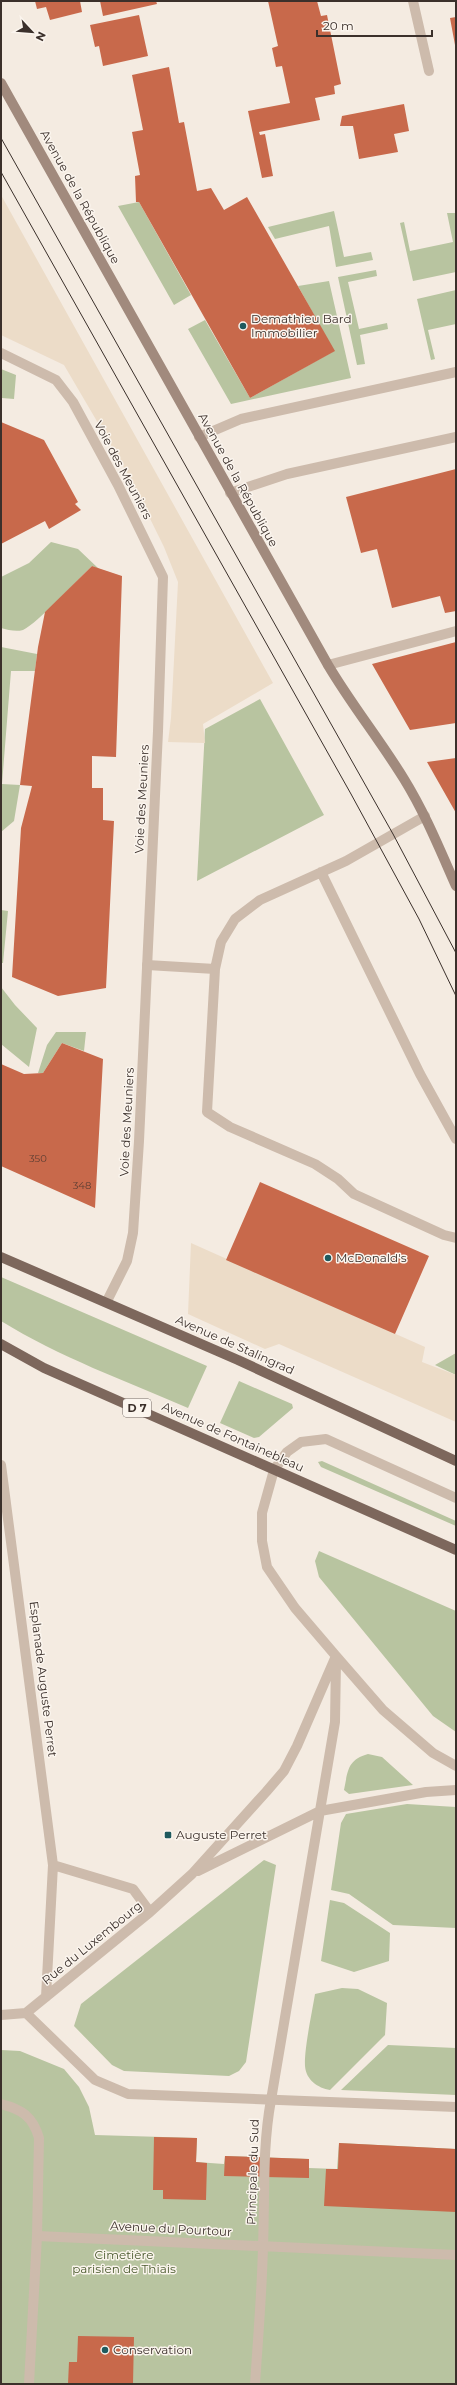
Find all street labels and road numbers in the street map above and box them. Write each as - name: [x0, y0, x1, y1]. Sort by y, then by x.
- street label: Avenue de la République: [37, 127, 123, 266]
- street label: Avenue de la République: [195, 410, 281, 549]
- street label: Voie des Meuniers: [91, 418, 156, 522]
- street label: Voie des Meuniers: [131, 744, 152, 854]
- street label: Voie des Meuniers: [116, 1067, 137, 1177]
- street label: Avenue de Stalingrad: [174, 1312, 297, 1378]
- street label: Avenue de Fontainebleau: [160, 1398, 307, 1475]
- road number: D 7: [123, 1399, 151, 1417]
- street label: Esplanade Auguste Perret: [26, 1600, 61, 1758]
- street label: Rue du Luxembourg: [39, 1898, 145, 1988]
- street label: Principale du Sud: [243, 2119, 262, 2225]
- street label: Avenue du Pourtour: [110, 2218, 232, 2239]

